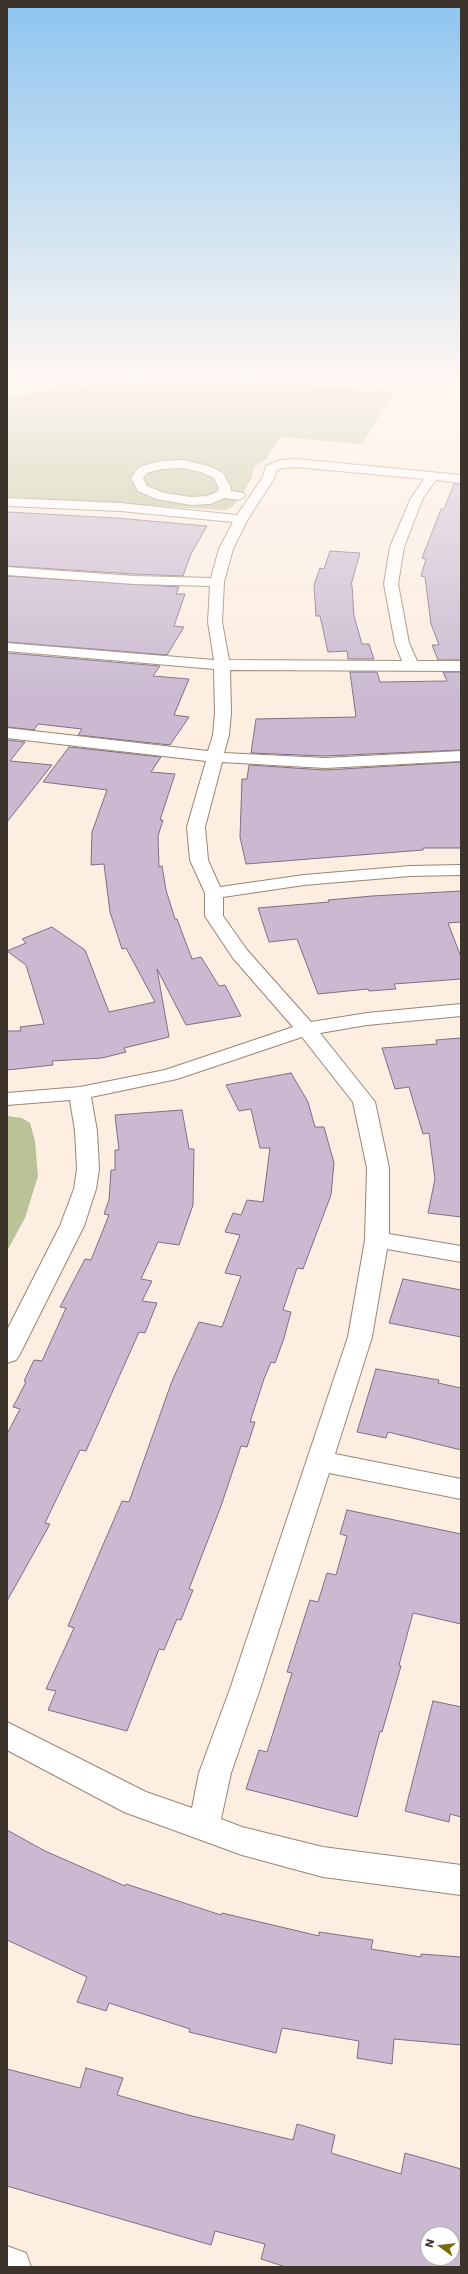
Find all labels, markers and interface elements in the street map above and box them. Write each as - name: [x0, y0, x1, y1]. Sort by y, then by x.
- north arrow: [420, 2226, 460, 2266]
- text: N: [421, 2237, 438, 2249]

